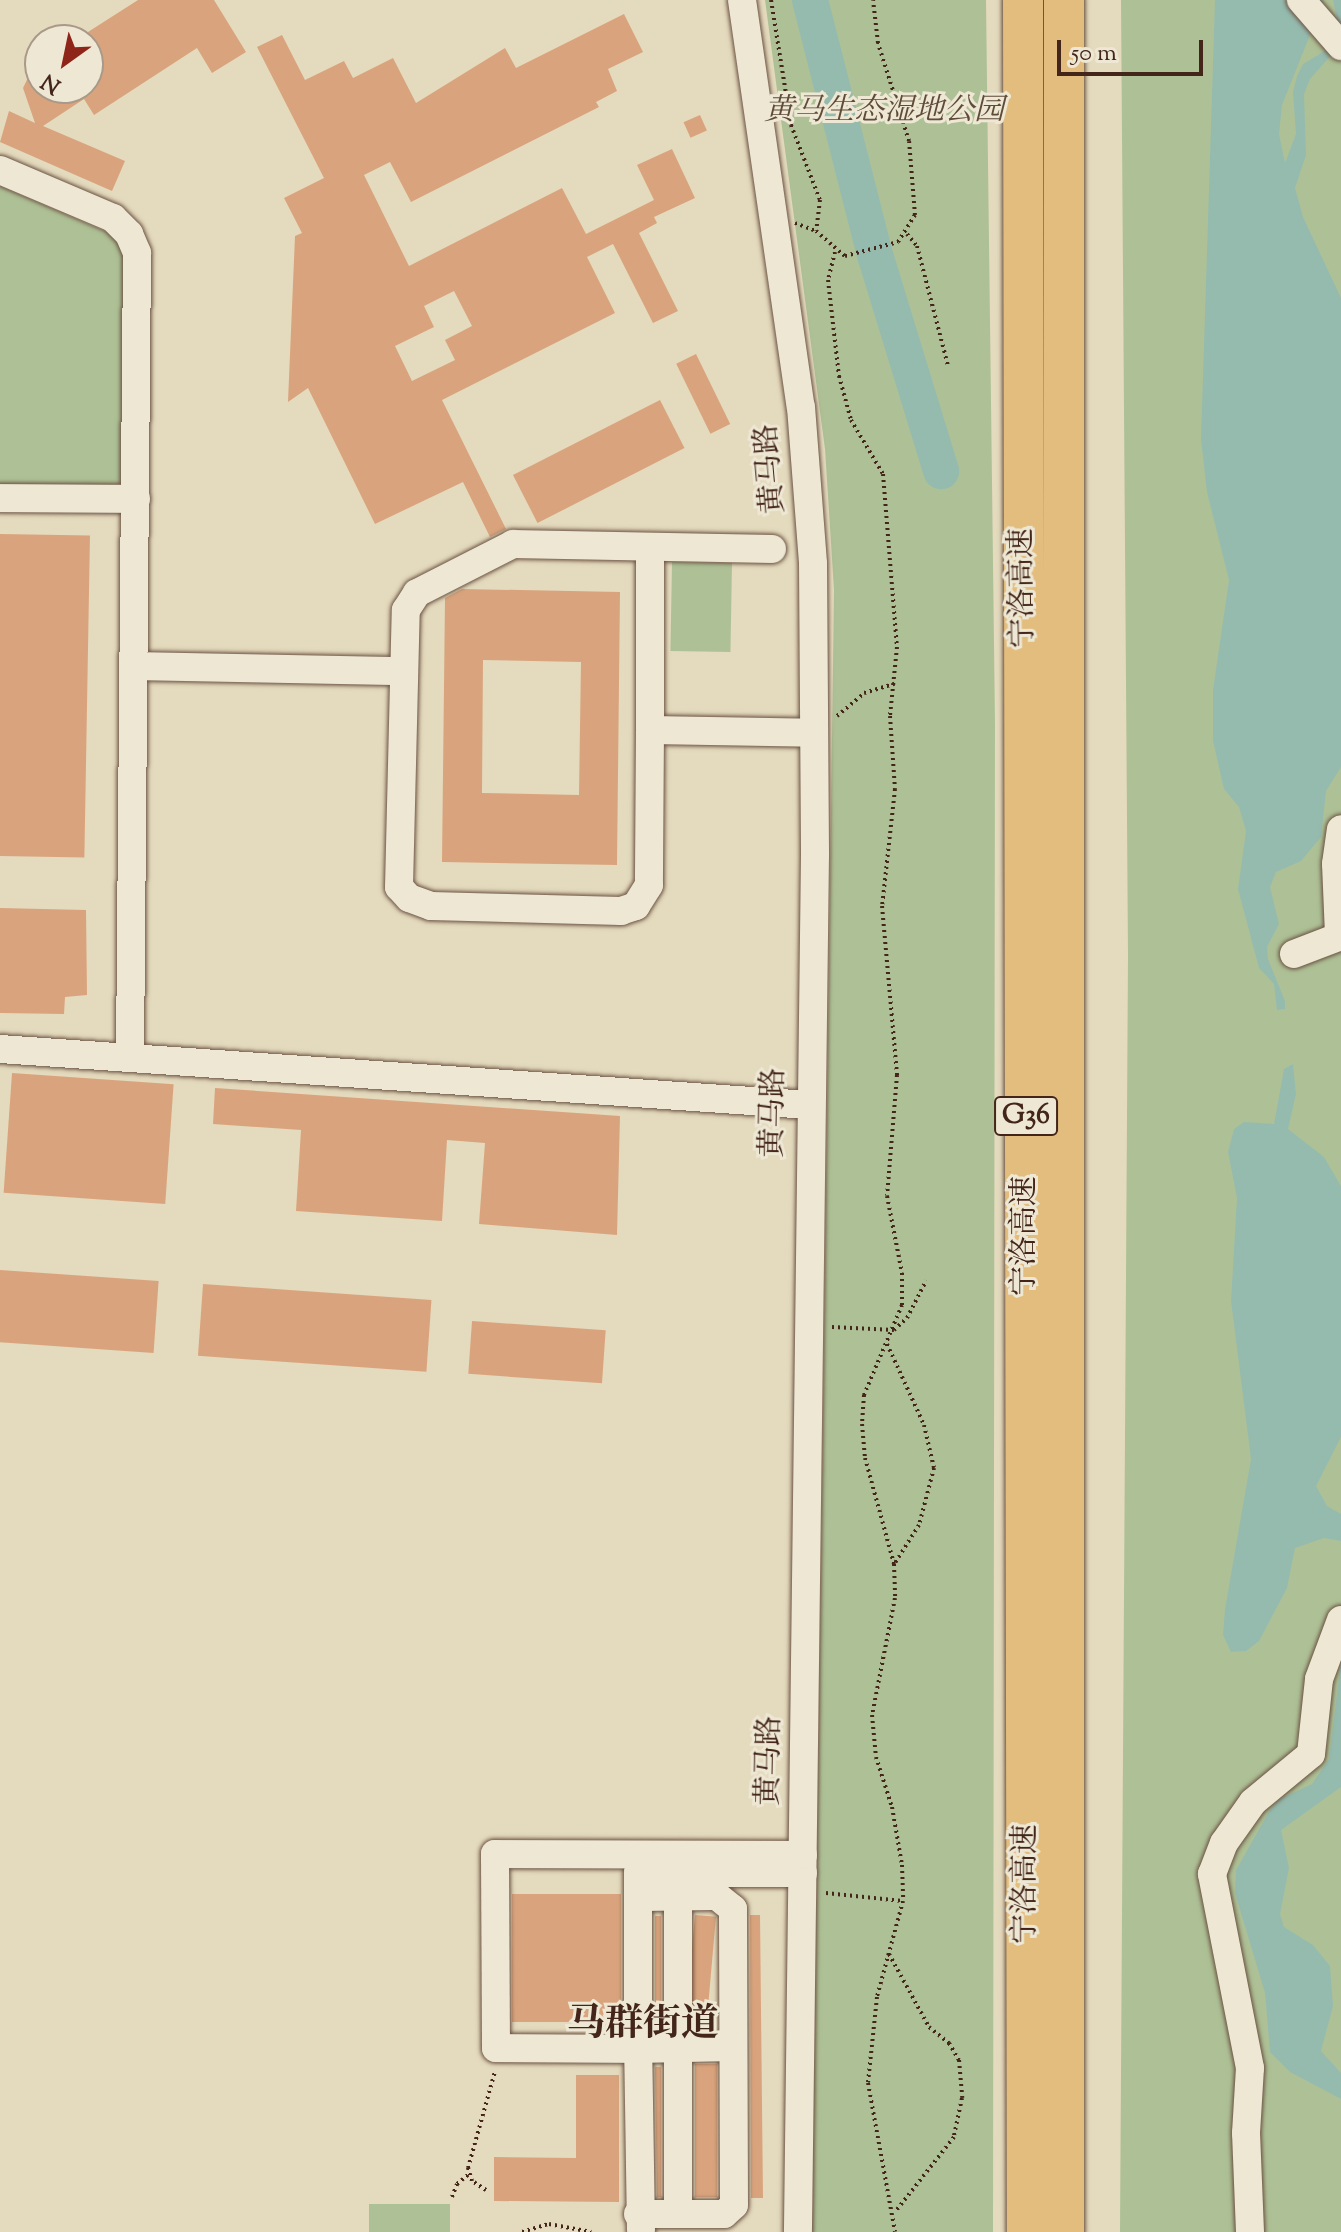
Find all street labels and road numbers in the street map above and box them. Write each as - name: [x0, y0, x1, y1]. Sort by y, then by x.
- street label: 黄马路: [750, 423, 794, 515]
- street label: 宁洛高速: [1005, 528, 1043, 648]
- street label: 黄马路: [756, 1068, 794, 1158]
- road number: G36: [994, 1092, 1058, 1140]
- street label: 宁洛高速: [1008, 1176, 1044, 1296]
- street label: 黄马路: [752, 1716, 790, 1806]
- street label: 宁洛高速: [1009, 1824, 1045, 1944]

